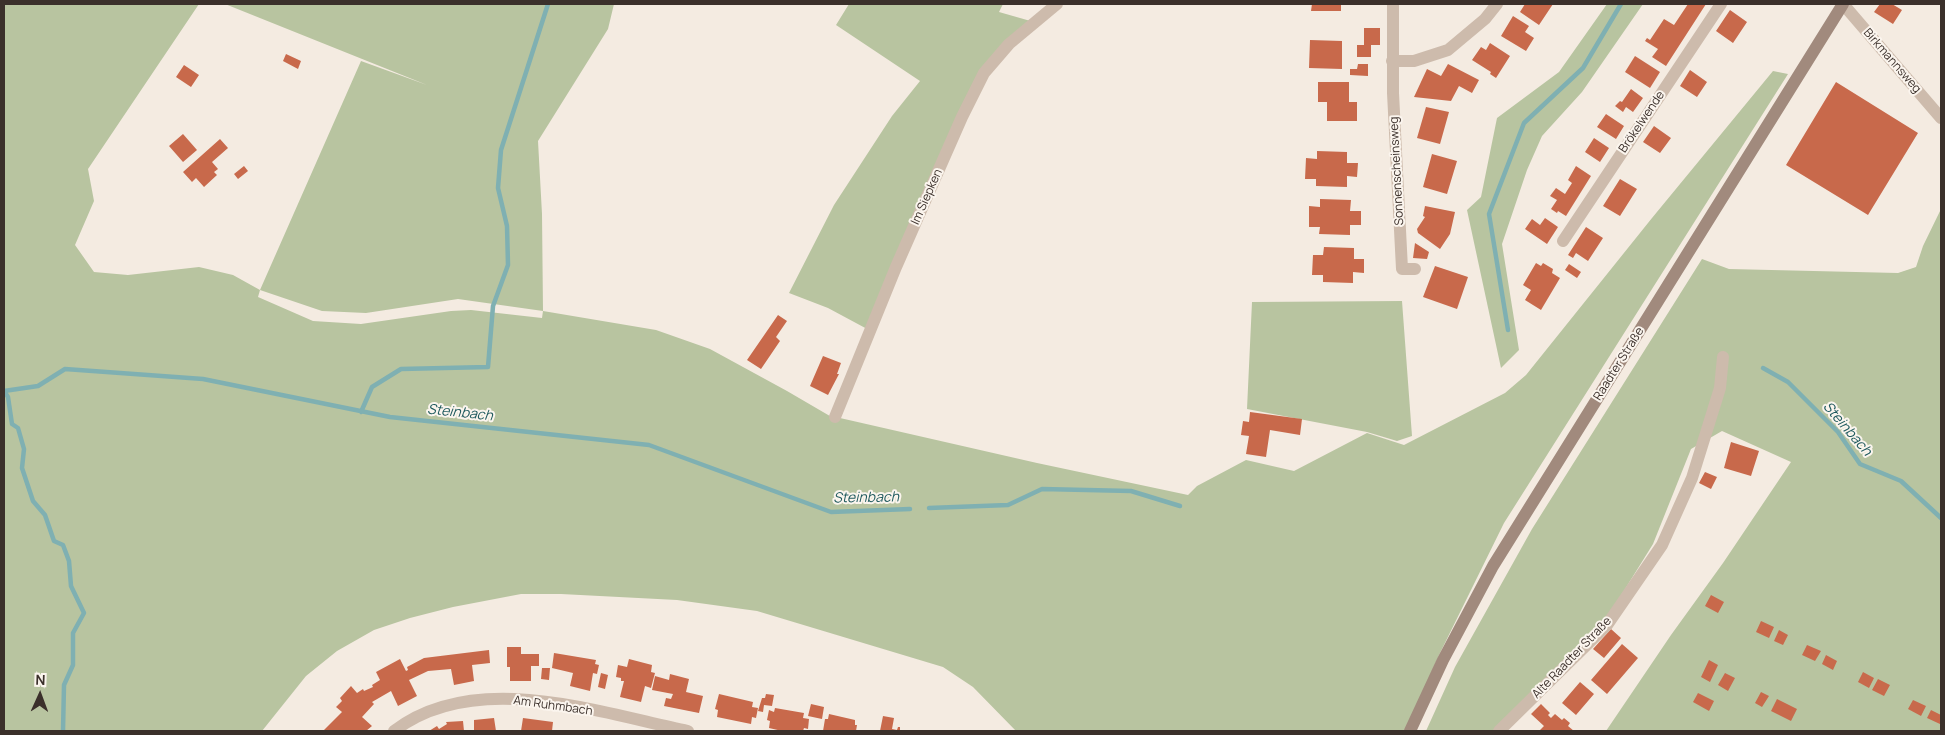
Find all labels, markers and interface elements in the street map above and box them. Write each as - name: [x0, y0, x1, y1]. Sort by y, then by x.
- street label: Birkmannsweg: [1860, 26, 1924, 96]
- street label: Brökelwende: [1616, 88, 1668, 156]
- street label: Sonnenscheinsweg: [1387, 116, 1407, 226]
- street label: Im Siepken: [908, 167, 946, 227]
- street label: Raadter Straße: [1591, 325, 1647, 403]
- water label: Steinbach: [1819, 399, 1875, 459]
- water label: Steinbach: [426, 401, 494, 425]
- water label: Steinbach: [833, 489, 899, 507]
- street label: Alte Raadter Straße: [1529, 614, 1615, 702]
- north arrow: [15, 670, 65, 720]
- text: N: [35, 670, 46, 689]
- street label: Am Ruhmbach: [513, 693, 593, 719]

